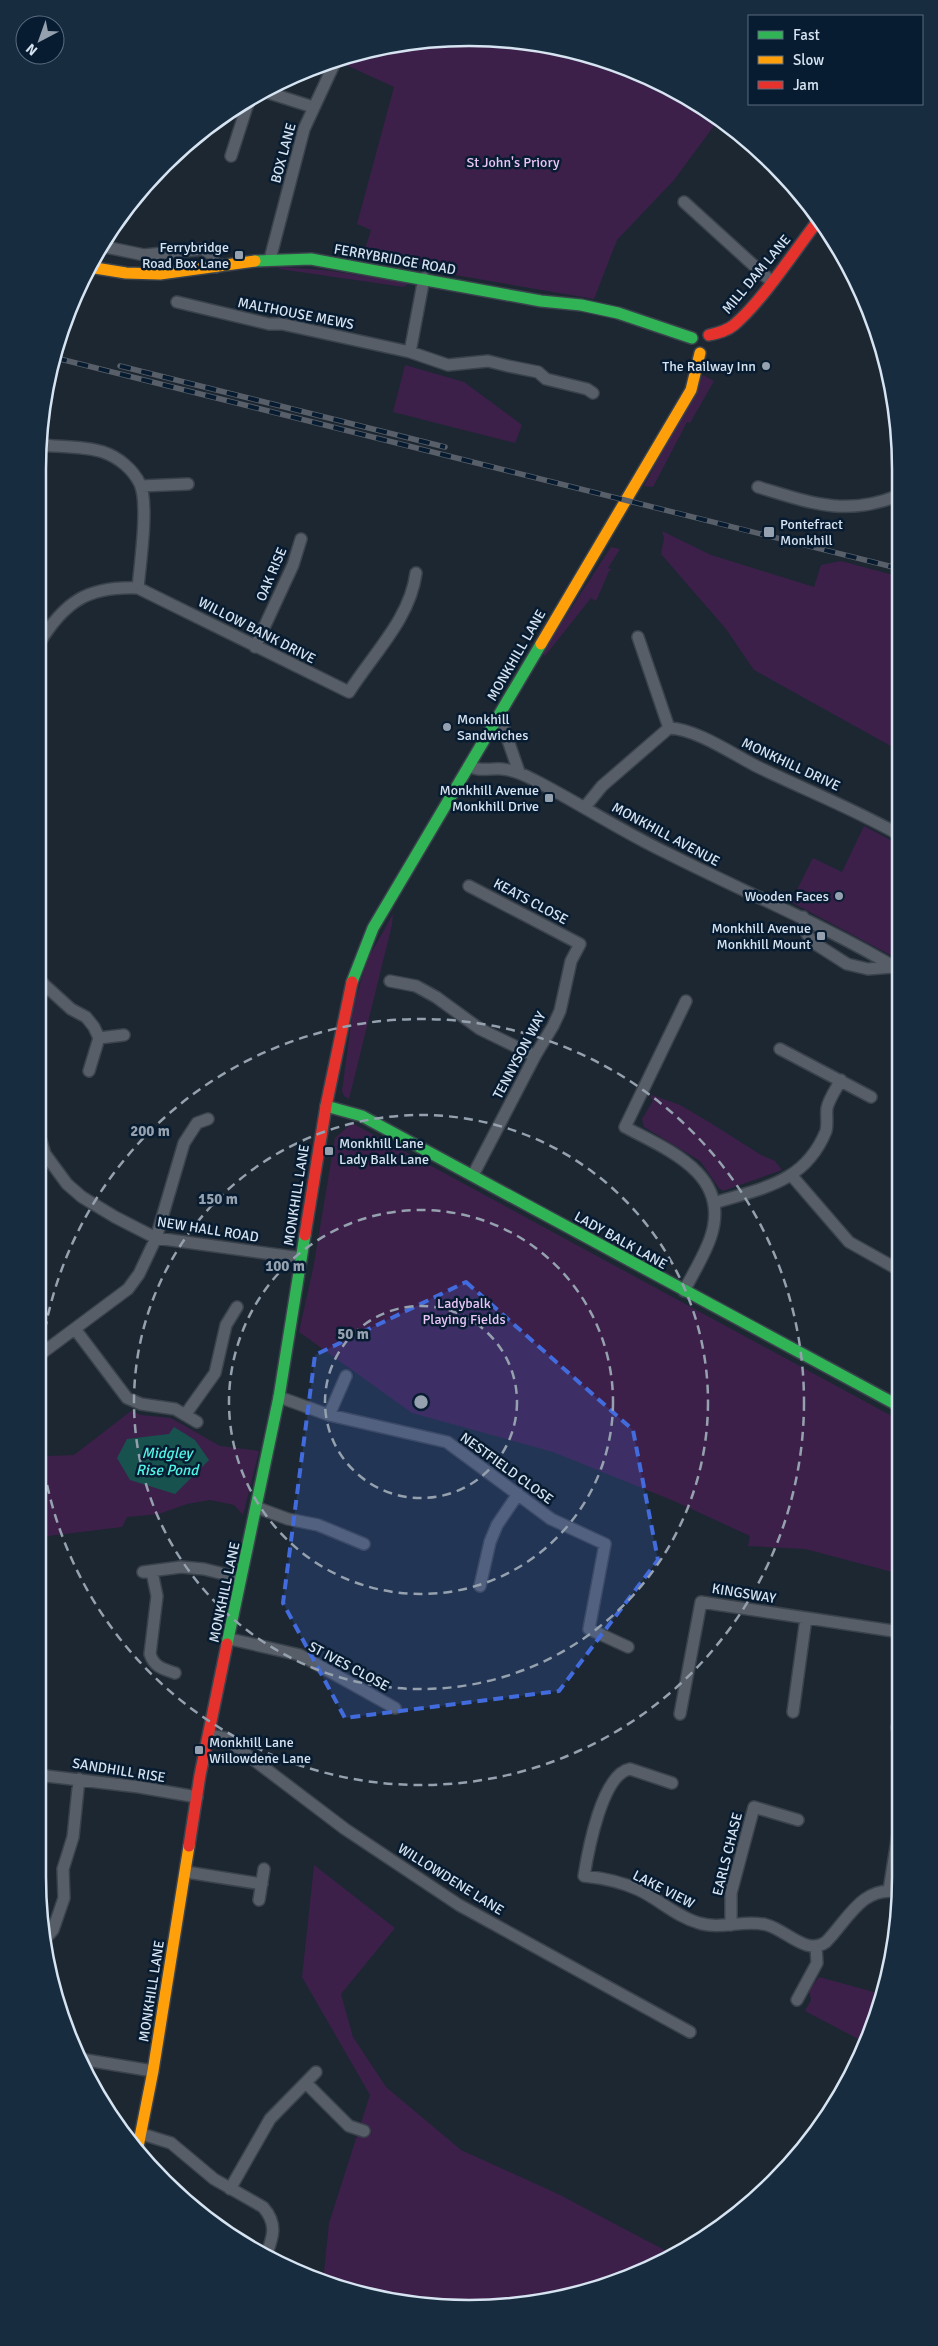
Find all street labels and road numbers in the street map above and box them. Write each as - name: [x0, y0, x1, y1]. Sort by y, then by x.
- street label: BOX LANE: [267, 121, 300, 185]
- street label: MILL DAM LANE: [718, 231, 794, 317]
- street label: FERRYBRIDGE ROAD: [333, 240, 457, 279]
- street label: MALTHOUSE MEWS: [236, 294, 356, 333]
- street label: OAK RISE: [252, 544, 290, 604]
- street label: WILLOW BANK DRIVE: [195, 593, 319, 668]
- street label: MONKHILL LANE: [483, 607, 549, 704]
- street label: MONKHILL DRIVE: [739, 734, 843, 795]
- street label: MONKHILL AVENUE: [609, 799, 723, 870]
- street label: KEATS CLOSE: [491, 875, 571, 928]
- street label: TENNYSON WAY: [489, 1009, 550, 1102]
- street label: MONKHILL LANE: [280, 1143, 313, 1247]
- street label: LADY BALK LANE: [571, 1208, 670, 1273]
- street label: NEW HALL ROAD: [156, 1213, 260, 1246]
- street label: NESTFIELD CLOSE: [457, 1429, 557, 1508]
- street label: MONKHILL LANE: [206, 1540, 243, 1644]
- street label: KINGSWAY: [711, 1580, 777, 1607]
- street label: ST IVES CLOSE: [306, 1638, 392, 1695]
- street label: SANDHILL RISE: [71, 1755, 167, 1786]
- street label: EARLS CHASE: [709, 1811, 746, 1897]
- street label: WILLOWDENE LANE: [395, 1840, 507, 1919]
- street label: LAKE VIEW: [630, 1867, 698, 1912]
- street label: MONKHILL LANE: [135, 1939, 168, 2043]

